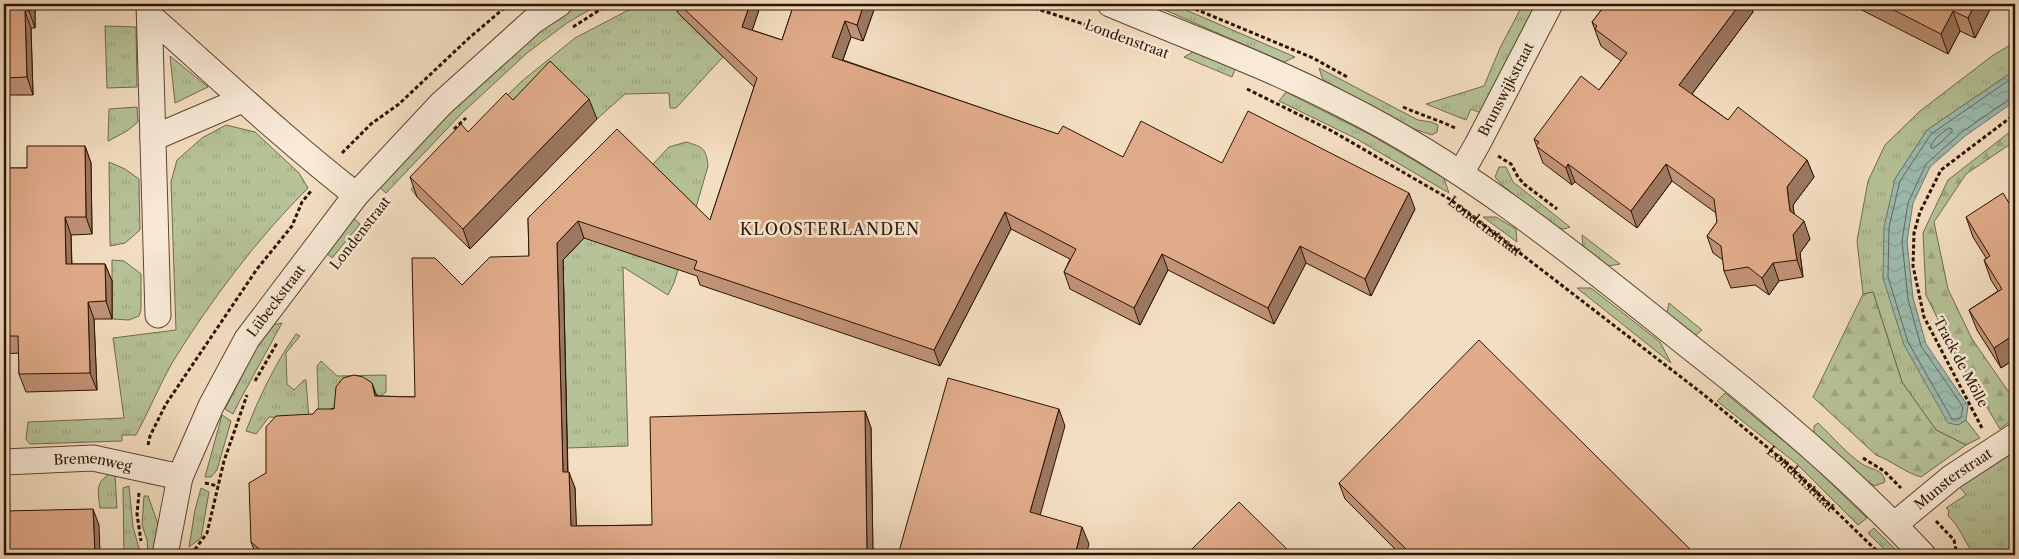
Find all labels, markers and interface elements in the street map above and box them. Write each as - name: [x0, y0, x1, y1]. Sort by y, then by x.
- street label: Londenstraat: [1082, 15, 1172, 63]
- street label: Brunswijkstraat: [1474, 39, 1538, 139]
- street label: Londenstraat: [1444, 192, 1525, 260]
- street label: Londenstraat: [326, 193, 394, 273]
- district label: KLOOSTERLANDEN: [740, 219, 920, 239]
- street label: Lübeckstraat: [243, 261, 309, 340]
- street label: Track de Mölle: [1929, 313, 1993, 411]
- street label: Londenstraat: [1763, 442, 1840, 515]
- street label: Munsterstraat: [1910, 444, 1996, 514]
- street label: Bremenweg: [53, 449, 134, 475]

